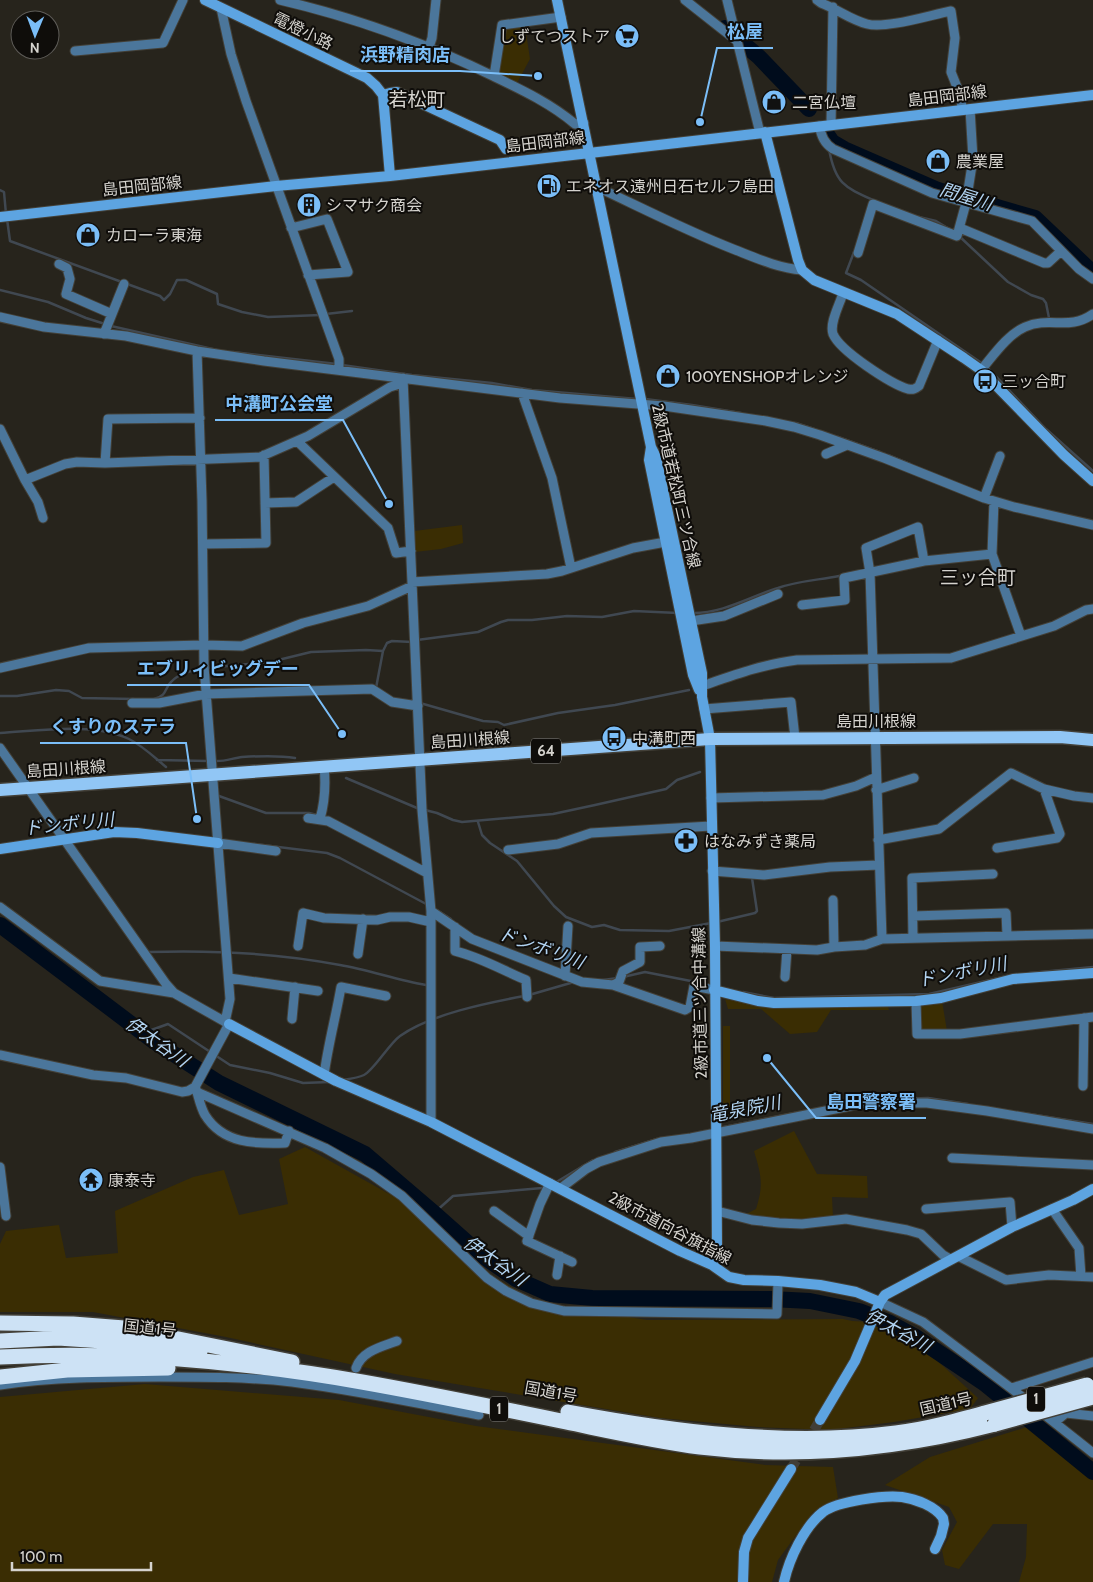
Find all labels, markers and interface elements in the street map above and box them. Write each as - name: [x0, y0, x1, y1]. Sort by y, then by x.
- street label: 電燈小路: [270, 8, 336, 54]
- north arrow: [10, 10, 60, 60]
- callout: 松屋: [717, 15, 773, 48]
- text: 松屋: [727, 21, 763, 43]
- supermarket icon: しずてつストア: [614, 23, 640, 49]
- place label: しずてつストア: [499, 27, 610, 46]
- callout: 浜野精肉店: [350, 38, 460, 71]
- text: N: [30, 39, 40, 57]
- text: 浜野精肉店: [360, 44, 450, 66]
- street label: 島田岡部線: [906, 82, 988, 110]
- district label: 若松町: [388, 88, 446, 111]
- shop icon: 二宮仏壇: [761, 89, 787, 115]
- place label: 二宮仏壇: [792, 93, 856, 112]
- street label: 島田岡部線: [504, 128, 586, 156]
- shop icon: 農業屋: [925, 148, 951, 174]
- place label: 農業屋: [956, 152, 1004, 171]
- street label: 島田岡部線: [101, 172, 183, 200]
- fuel station icon: エネオス遠州日石セルフ島田: [536, 173, 562, 199]
- place label: エネオス遠州日石セルフ島田: [566, 177, 774, 196]
- water label: 問屋川: [937, 179, 997, 216]
- building icon: シマサク商会: [296, 192, 322, 218]
- place label: シマサク商会: [326, 196, 422, 215]
- shop icon: カローラ東海: [75, 222, 101, 248]
- place label: カローラ東海: [106, 226, 202, 245]
- shop icon: 100YENSHOPオレンジ: [655, 363, 681, 389]
- place label: 100YENSHOPオレンジ: [686, 367, 849, 386]
- bus stop icon: 三ッ合町: [972, 368, 998, 394]
- place label: 三ッ合町: [1002, 372, 1066, 391]
- callout: 中溝町公会堂: [215, 387, 343, 420]
- text: 中溝町公会堂: [225, 393, 333, 415]
- street label: 2級市道若松町三ツ合線: [648, 402, 704, 570]
- district label: 三ッ合町: [940, 566, 1016, 589]
- callout: エブリィビッグデー: [127, 652, 309, 685]
- text: エブリィビッグデー: [137, 658, 299, 680]
- callout: くすりのステラ: [40, 710, 186, 743]
- street label: 島田川根線: [836, 712, 916, 731]
- text: くすりのステラ: [50, 716, 176, 738]
- bus stop icon: 中溝町西: [601, 725, 627, 751]
- street label: 島田川根線: [429, 728, 511, 752]
- place label: 中溝町西: [632, 729, 696, 748]
- road number: 64: [531, 738, 561, 764]
- street label: 島田川根線: [25, 757, 107, 781]
- water label: ドンボリ川: [23, 808, 117, 840]
- pharmacy icon: はなみずき薬局: [673, 828, 699, 854]
- place label: はなみずき薬局: [704, 832, 816, 851]
- water label: ドンボリ川: [495, 922, 589, 974]
- street label: 2級市道三ツ合中溝線: [689, 927, 711, 1079]
- water label: ドンボリ川: [916, 952, 1010, 991]
- water label: 伊太谷川: [121, 1012, 194, 1073]
- callout: 島田警察署: [816, 1085, 926, 1118]
- water label: 竜泉院川: [708, 1091, 784, 1127]
- text: 島田警察署: [826, 1091, 916, 1113]
- temple icon: 康泰寺: [78, 1167, 104, 1193]
- place label: 康泰寺: [108, 1171, 156, 1190]
- street label: 2級市道向谷旗指線: [605, 1188, 735, 1268]
- water label: 伊太谷川: [459, 1231, 532, 1292]
- water label: 伊太谷川: [861, 1304, 937, 1359]
- street label: 国道1号: [123, 1316, 177, 1340]
- street label: 国道1号: [523, 1378, 579, 1406]
- road number: 1: [1027, 1386, 1045, 1412]
- street label: 国道1号: [918, 1389, 974, 1419]
- road number: 1: [490, 1396, 508, 1422]
- scale bar: [12, 1540, 151, 1572]
- text: 100 m: [20, 1548, 62, 1566]

